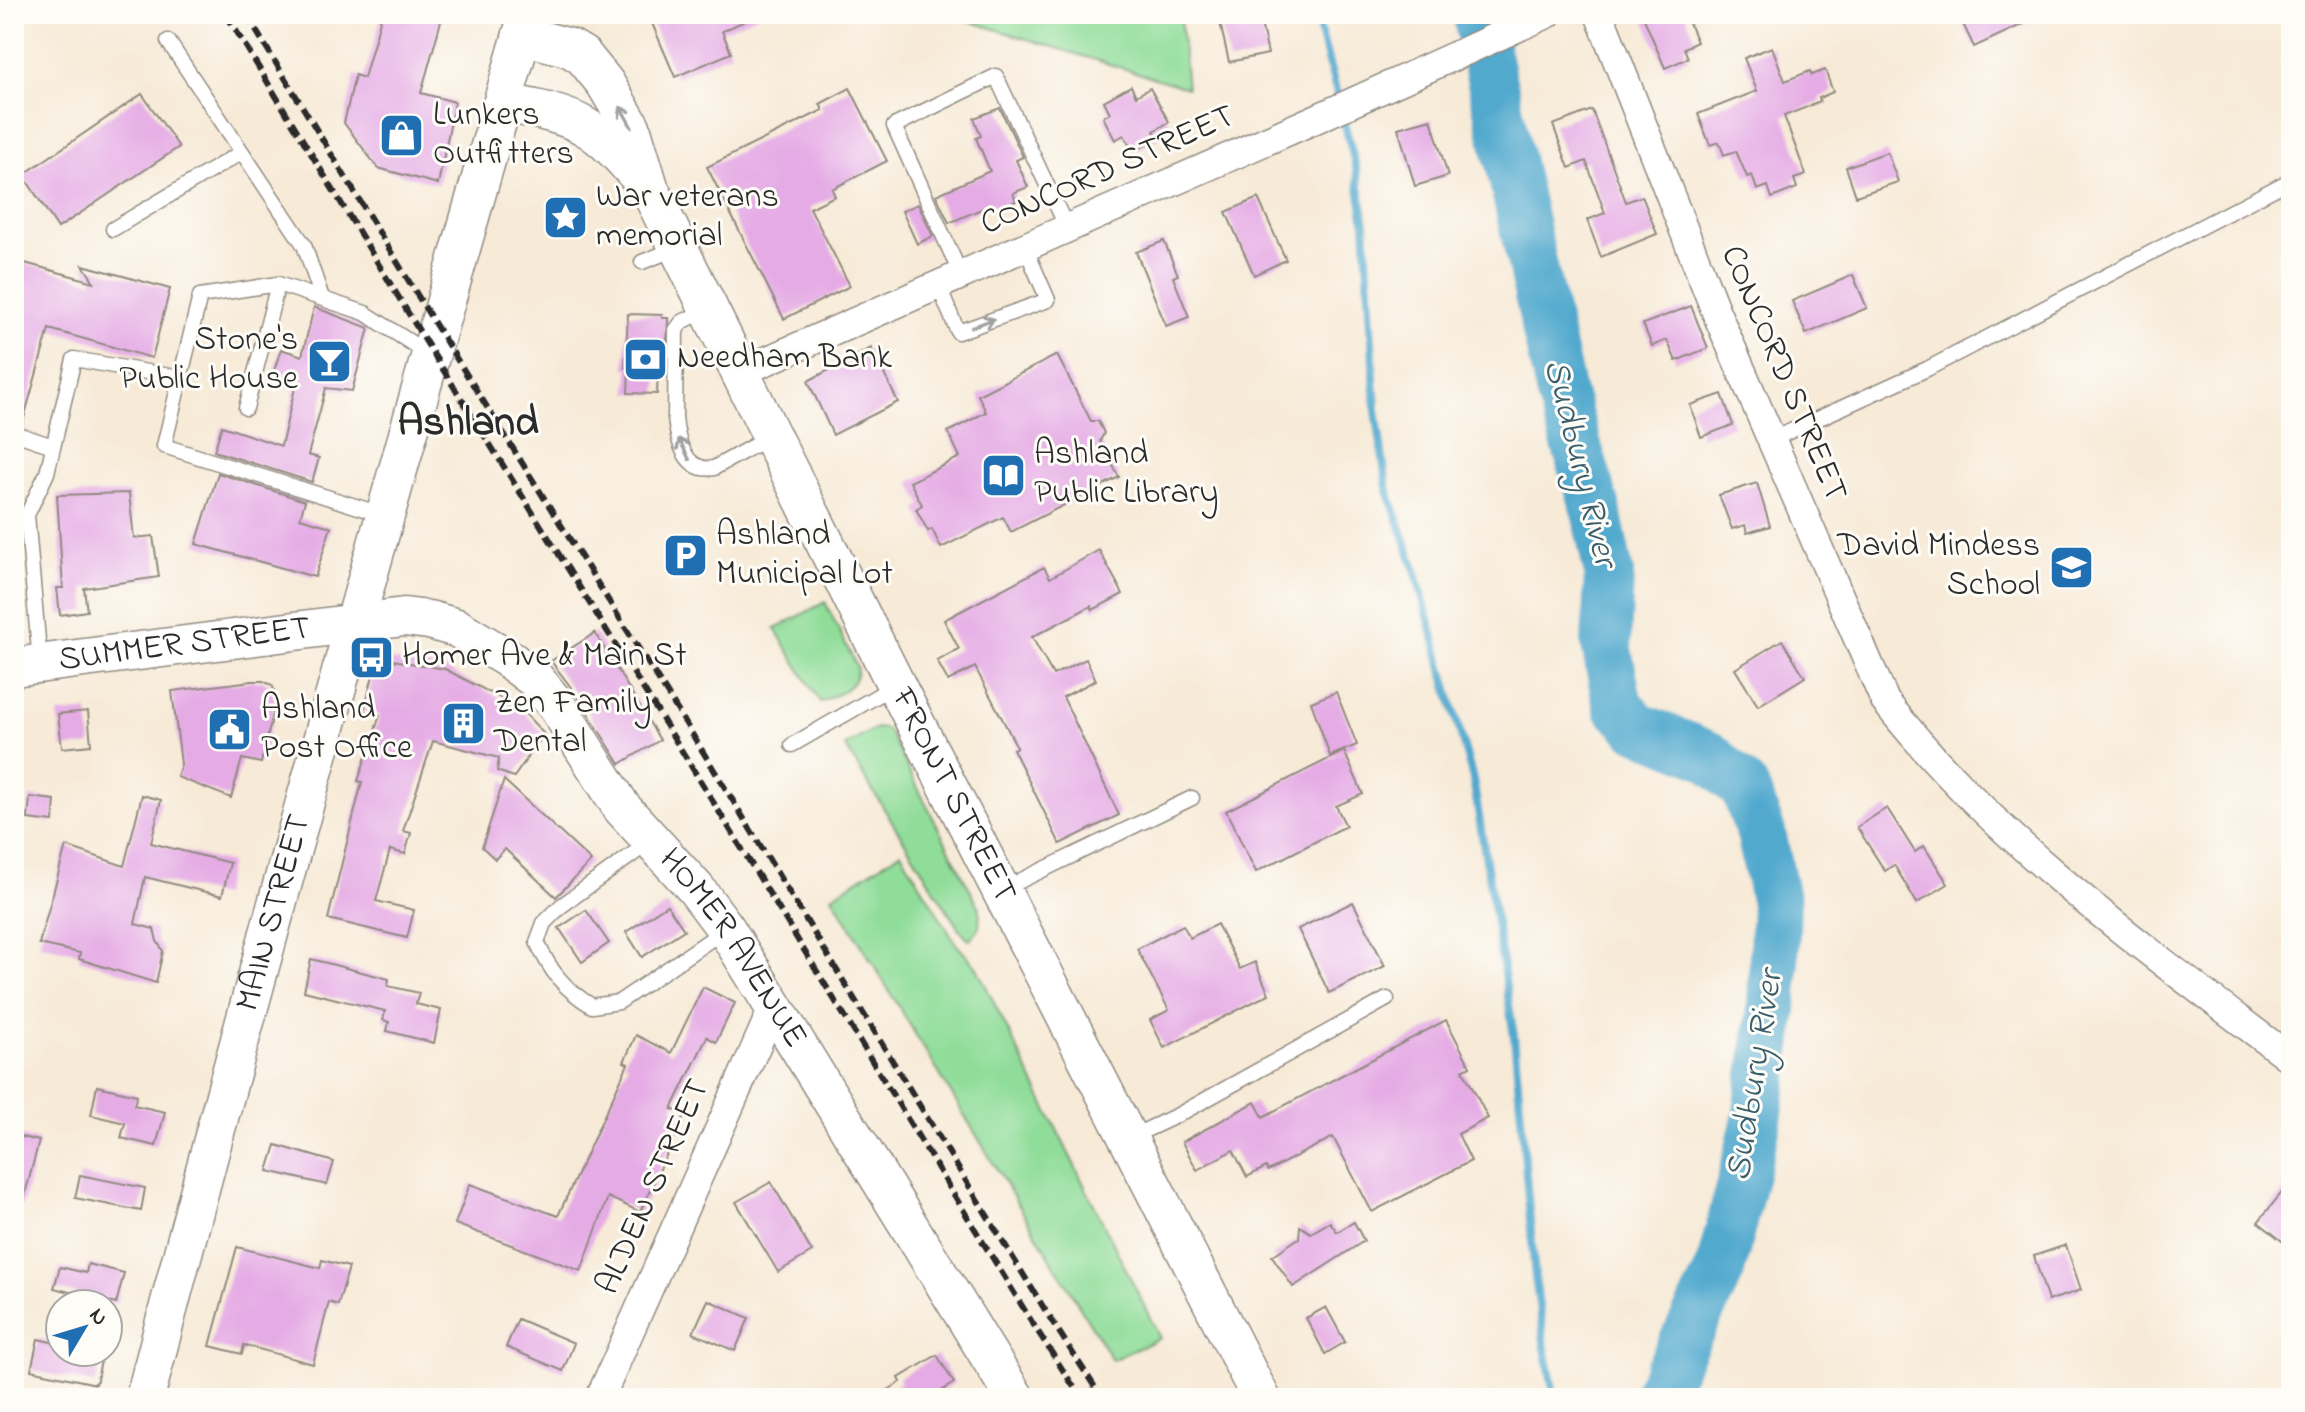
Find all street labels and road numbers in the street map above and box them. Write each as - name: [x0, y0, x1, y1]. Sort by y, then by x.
- street label: CONCORD STREET: [973, 92, 1243, 250]
- street label: CONCORD STREET: [1706, 238, 1860, 510]
- street label: SUMMER STREET: [56, 604, 313, 686]
- street label: FRONT STREET: [876, 679, 1029, 912]
- street label: MAIN STREET: [224, 809, 325, 1017]
- street label: HOMER AVENUE: [646, 837, 819, 1058]
- street label: ALDEN STREET: [584, 1071, 724, 1303]

